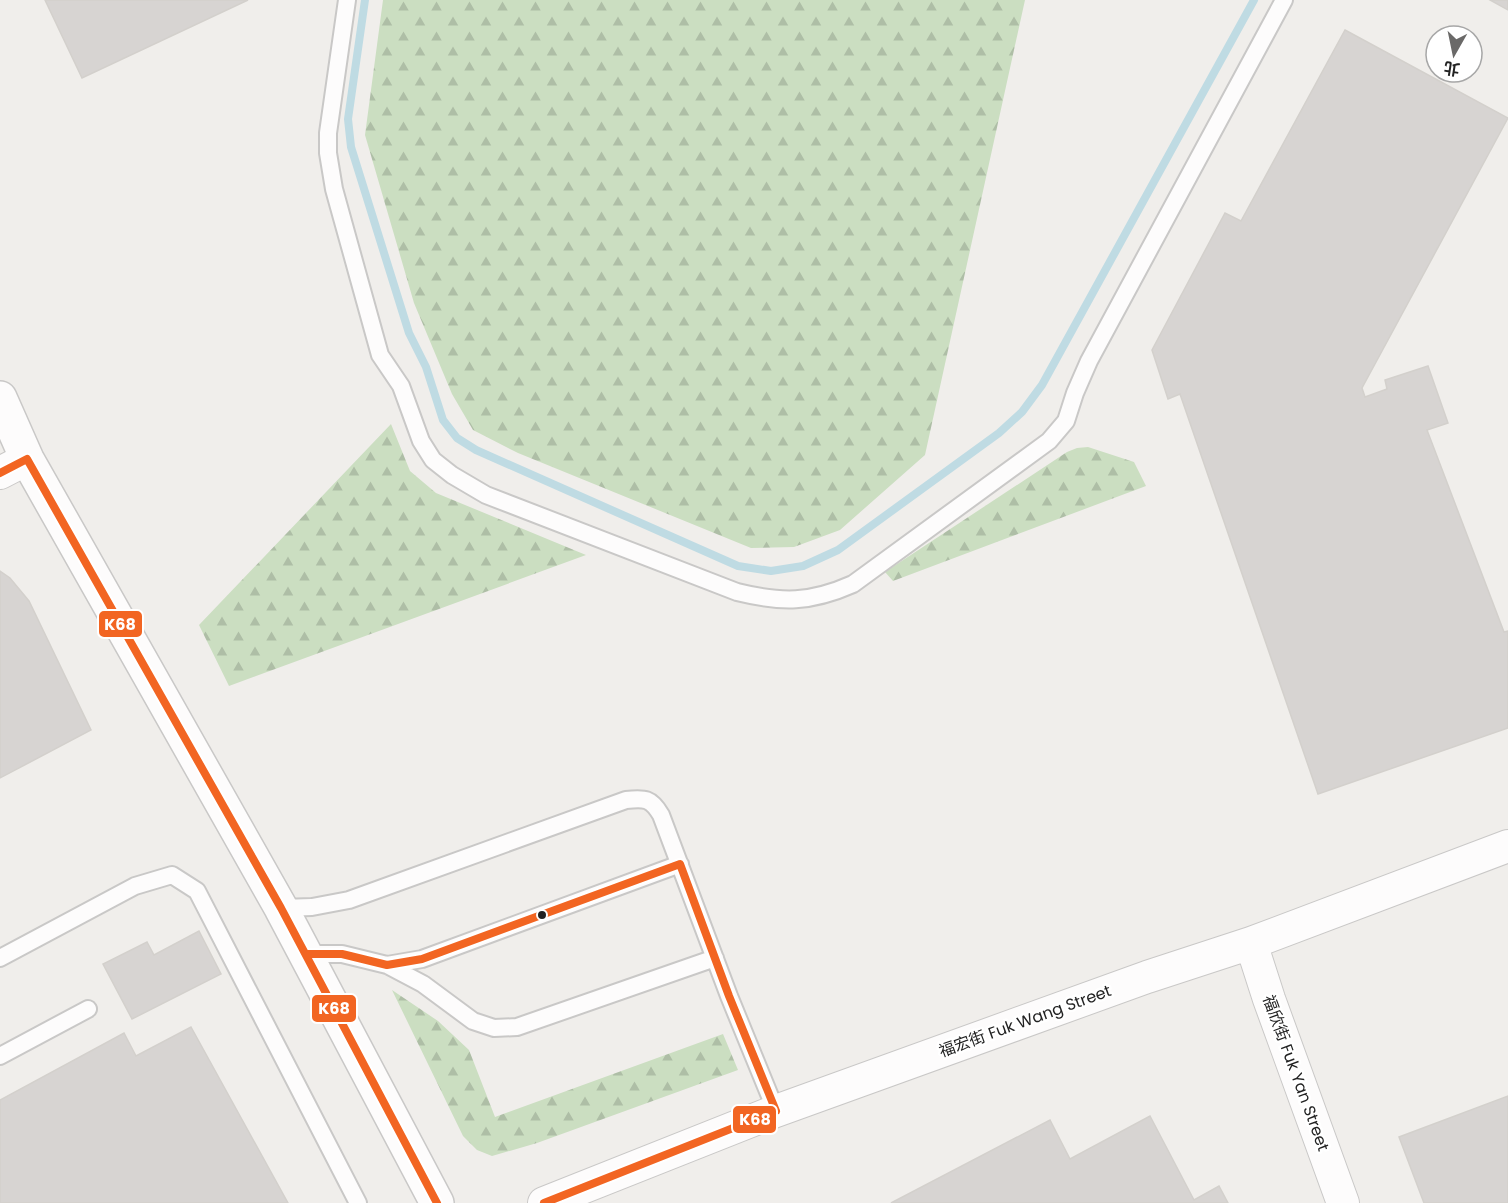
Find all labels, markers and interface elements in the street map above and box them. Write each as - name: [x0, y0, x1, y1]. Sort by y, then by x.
- north arrow: [1424, 24, 1484, 84]
- text: 北: [1442, 56, 1461, 81]
- line badge: K68: [98, 610, 143, 638]
- text: K68: [104, 613, 136, 636]
- unlabelled marker: [536, 909, 548, 921]
- street label: 福宏街 Fuk Wang Street: [936, 979, 1114, 1063]
- street label: 福欣街 Fuk Yan Street: [1257, 992, 1335, 1154]
- line badge: K68: [311, 994, 357, 1023]
- text: K68: [318, 997, 350, 1020]
- line badge: K68: [732, 1105, 777, 1134]
- text: K68: [739, 1108, 771, 1131]

